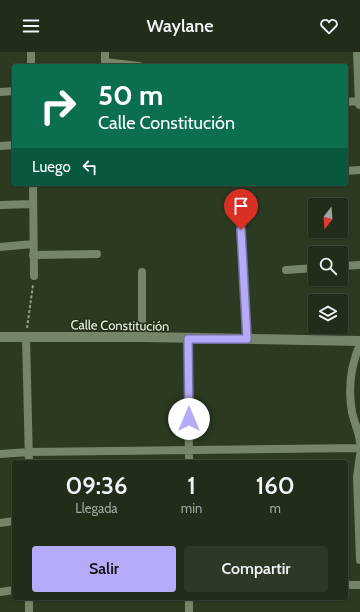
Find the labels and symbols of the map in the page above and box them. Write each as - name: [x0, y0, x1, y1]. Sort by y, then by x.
- pin: [224, 189, 258, 230]
- north arrow: [308, 198, 348, 238]
- street label: Calle Constitución: [70, 316, 170, 334]
- position arrow: [168, 398, 210, 440]

